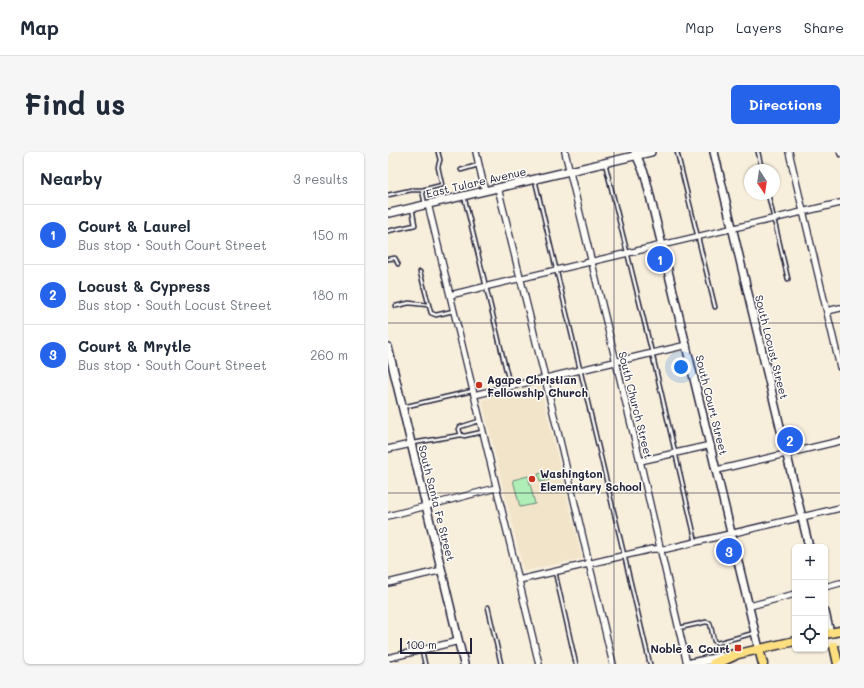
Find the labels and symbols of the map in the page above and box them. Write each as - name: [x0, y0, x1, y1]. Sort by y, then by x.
- street label: East Tulare Avenue: [424, 163, 528, 201]
- north arrow: [744, 164, 780, 200]
- pin: 1: [647, 244, 673, 274]
- street label: South Locust Street: [752, 293, 792, 401]
- street label: South Church Street: [615, 350, 657, 460]
- street label: South Court Street: [692, 353, 732, 457]
- your location: [671, 357, 691, 377]
- place label: Agape Christian Fellowship Church: [487, 372, 588, 400]
- marker: Agape Christian Fellowship Church: [474, 380, 484, 390]
- pin: 2: [777, 425, 803, 455]
- street label: South Santa Fe Street: [415, 443, 459, 563]
- place label: Washington Elementary School: [540, 466, 642, 494]
- marker: Washington Elementary School: [527, 474, 537, 484]
- pin: 3: [716, 536, 742, 566]
- scale bar: [400, 636, 472, 655]
- place label: Noble & Court: [651, 641, 730, 656]
- marker: Noble & Court: [733, 643, 743, 653]

